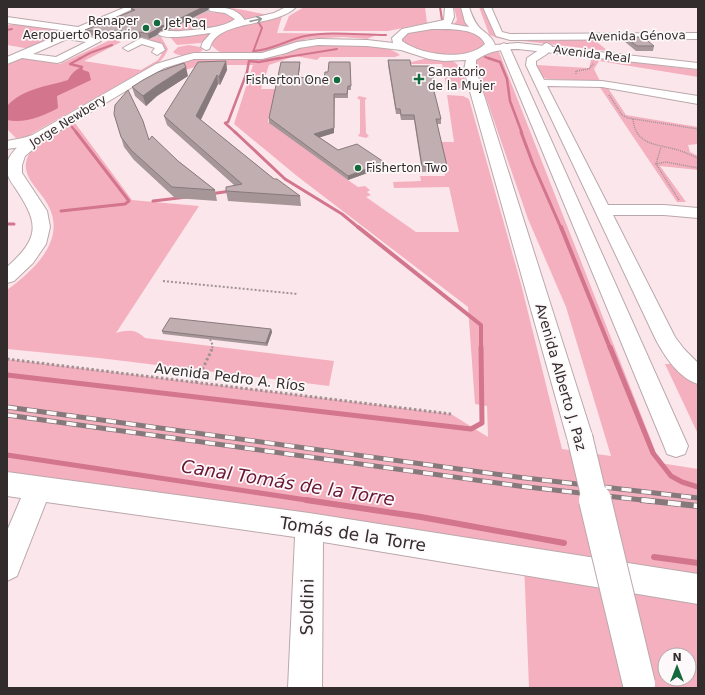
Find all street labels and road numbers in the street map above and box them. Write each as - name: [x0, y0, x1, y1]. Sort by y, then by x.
- street label: Avenida Génova: [588, 28, 686, 44]
- street label: Avenida Real: [553, 42, 631, 66]
- street label: Jorge Newbery: [26, 92, 109, 151]
- street label: Avenida Alberto J. Paz: [532, 302, 590, 452]
- street label: Avenida Pedro A. Ríos: [154, 360, 306, 394]
- street label: Tomás de la Torre: [277, 512, 428, 555]
- street label: Soldini: [297, 578, 317, 636]

